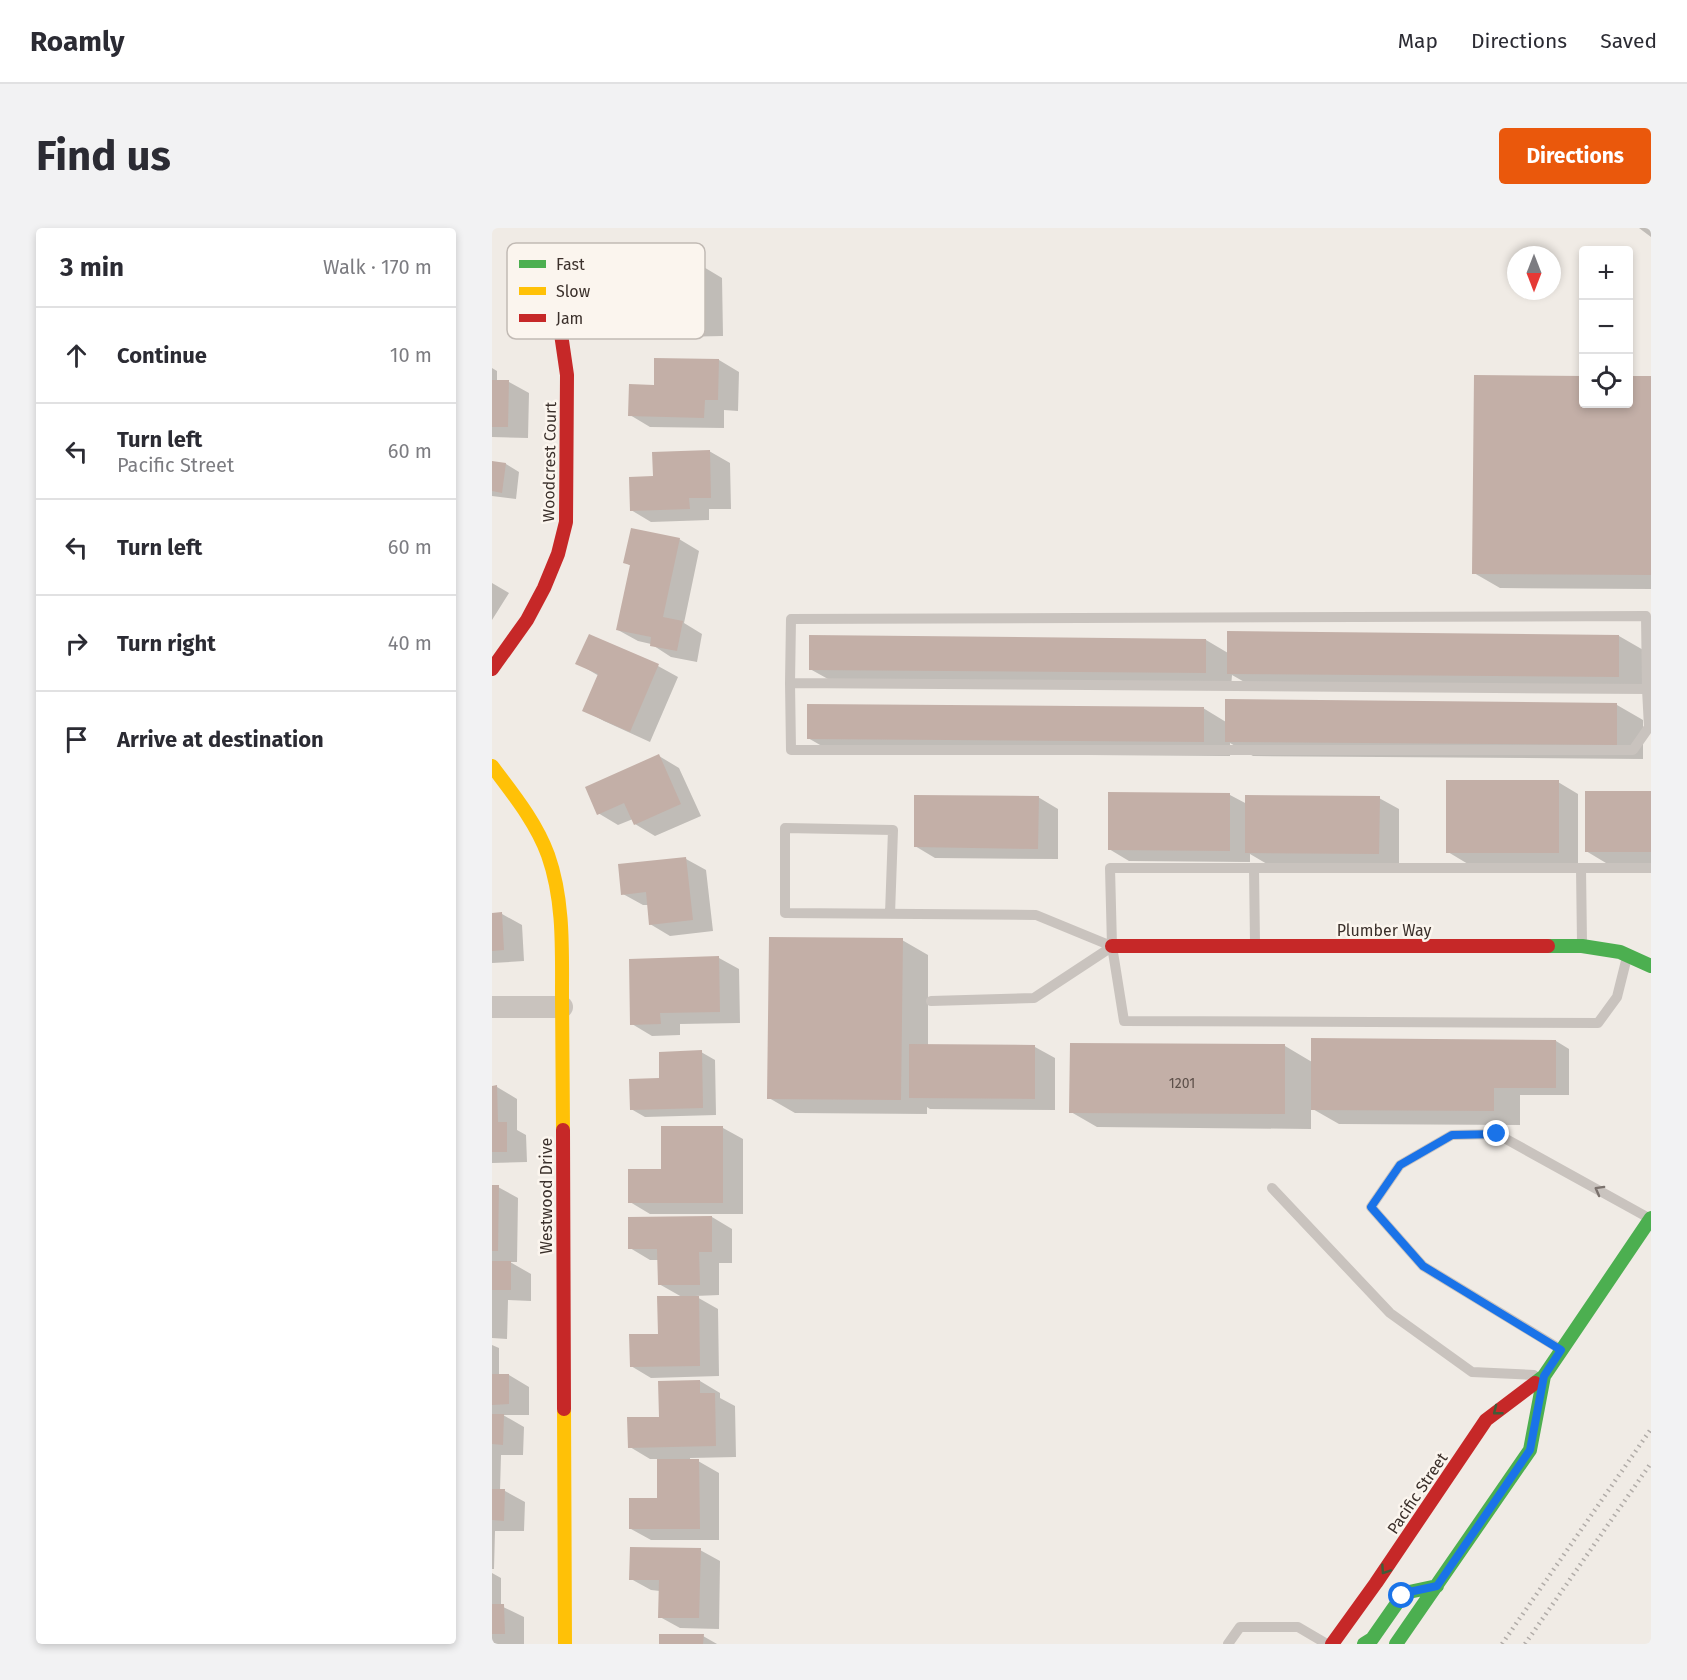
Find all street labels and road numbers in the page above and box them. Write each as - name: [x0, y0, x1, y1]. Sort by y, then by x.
- street label: Woodcrest Court: [539, 402, 560, 522]
- street label: Plumber Way: [1337, 921, 1431, 940]
- street label: Westwood Drive: [537, 1138, 556, 1254]
- street label: Pacific Street: [1383, 1449, 1452, 1537]

